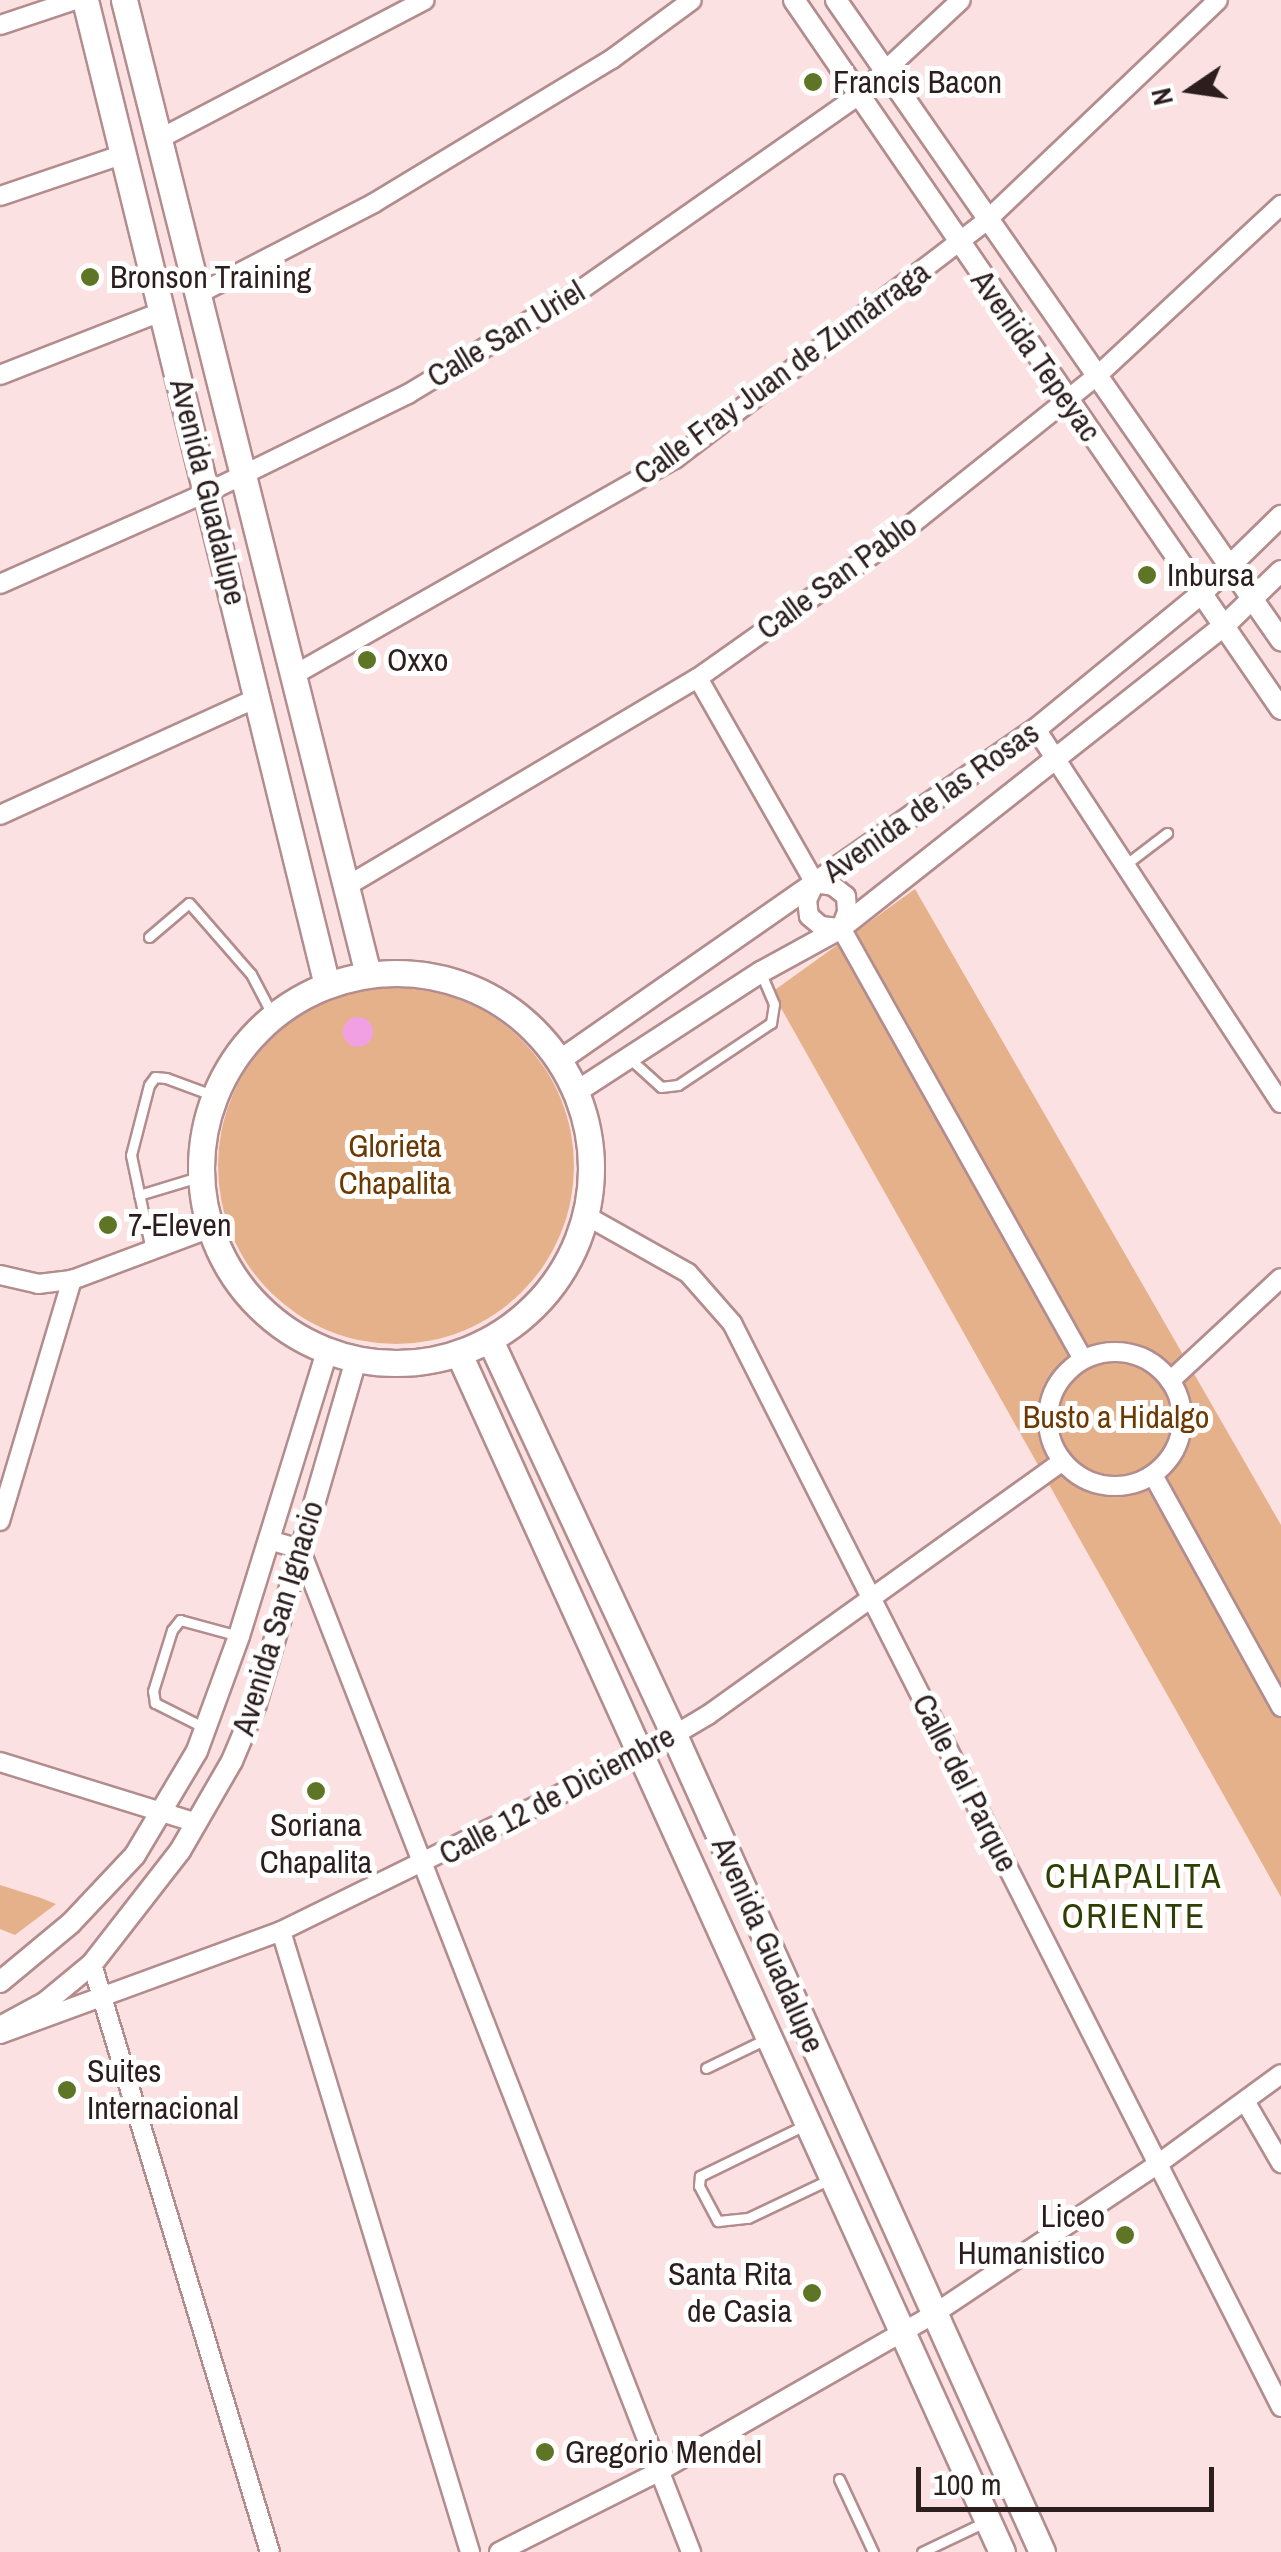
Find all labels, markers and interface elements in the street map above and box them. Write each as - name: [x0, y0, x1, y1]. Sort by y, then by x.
- north arrow: [1141, 40, 1241, 140]
- place label: Francis Bacon: [833, 63, 1002, 101]
- marker: Francis Bacon: [802, 71, 824, 93]
- text: N: [1141, 84, 1182, 109]
- street label: Calle Fray Juan de Zumárraga: [627, 253, 937, 493]
- place label: Bronson Training: [110, 258, 312, 296]
- street label: Avenida Tepeyac: [963, 263, 1109, 449]
- marker: Bronson Training: [79, 266, 101, 288]
- street label: Calle San Uriel: [420, 272, 592, 396]
- street label: Avenida Guadalupe: [161, 375, 255, 609]
- street label: Calle San Pablo: [750, 506, 924, 648]
- place label: Inbursa: [1167, 556, 1255, 594]
- marker: Inbursa: [1136, 564, 1158, 586]
- place label: Oxxo: [387, 641, 448, 679]
- marker: Oxxo: [356, 649, 378, 671]
- street label: Avenida de las Rosas: [816, 713, 1046, 891]
- park label: Glorieta Chapalita: [339, 1128, 451, 1203]
- place label: 7-Eleven: [128, 1206, 232, 1244]
- marker: 7-Eleven: [97, 1214, 119, 1236]
- park label: Busto a Hidalgo: [1023, 1398, 1209, 1436]
- street label: Avenida San Ignacio: [224, 1496, 332, 1740]
- street label: Calle del Parque: [904, 1688, 1026, 1878]
- street label: Calle 12 de Diciembre: [433, 1717, 681, 1873]
- marker: Soriana Chapalita: [305, 1780, 327, 1802]
- place label: Soriana Chapalita: [260, 1807, 372, 1882]
- street label: Avenida Guadalupe: [703, 1831, 833, 2059]
- district label: CHAPALITA ORIENTE: [1045, 1855, 1223, 1937]
- place label: Suites Internacional: [87, 2053, 239, 2128]
- marker: Suites Internacional: [56, 2079, 78, 2101]
- place label: Liceo Humanistico: [958, 2198, 1105, 2273]
- marker: Liceo Humanistico: [1114, 2224, 1136, 2246]
- place label: Santa Rita de Casia: [668, 2256, 792, 2331]
- marker: Santa Rita de Casia: [801, 2282, 823, 2304]
- place label: Gregorio Mendel: [565, 2433, 762, 2471]
- marker: Gregorio Mendel: [534, 2441, 556, 2463]
- scale bar: [921, 2447, 1218, 2509]
- text: 100 m: [933, 2464, 1001, 2504]

